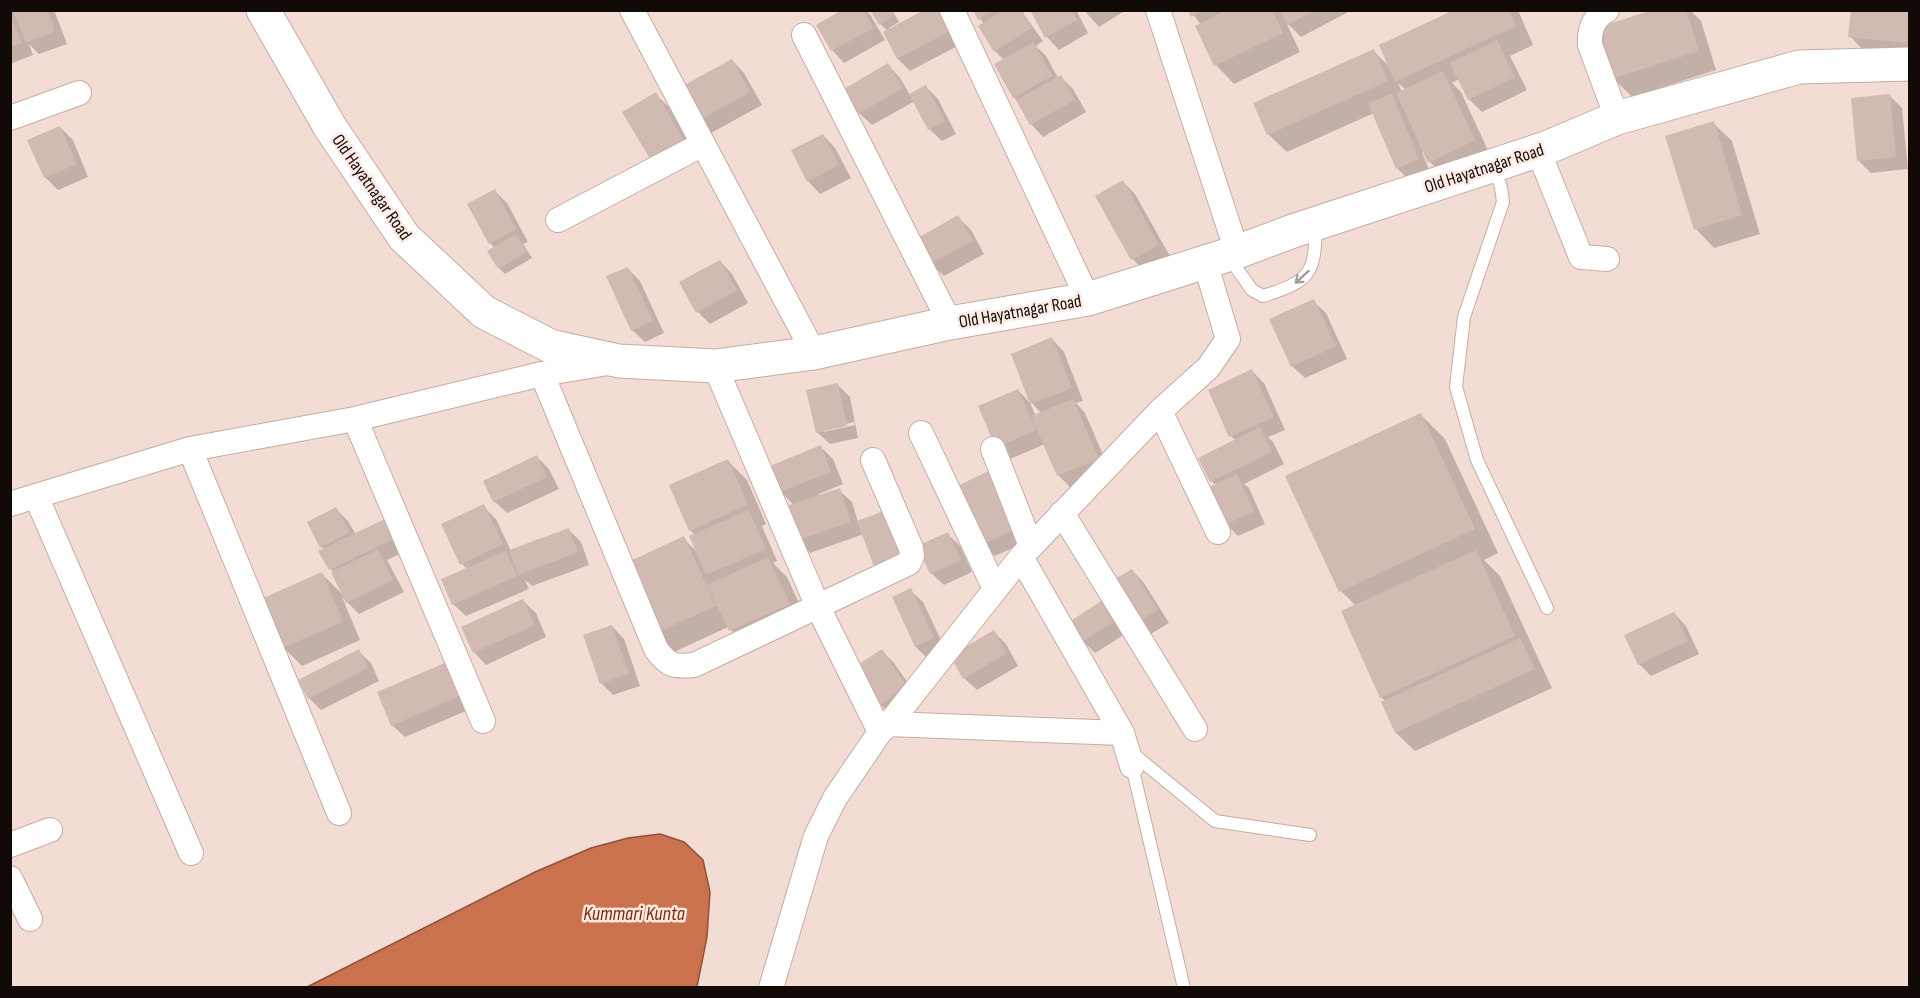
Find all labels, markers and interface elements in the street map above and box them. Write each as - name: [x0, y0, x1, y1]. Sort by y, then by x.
- street label: Old Hayatnagar Road: [327, 130, 416, 244]
- street label: Old Hayatnagar Road: [1422, 139, 1546, 198]
- one-way arrow: [1295, 270, 1310, 284]
- street label: Old Hayatnagar Road: [957, 290, 1083, 333]
- water label: Kummari Kunta: [583, 902, 685, 926]

